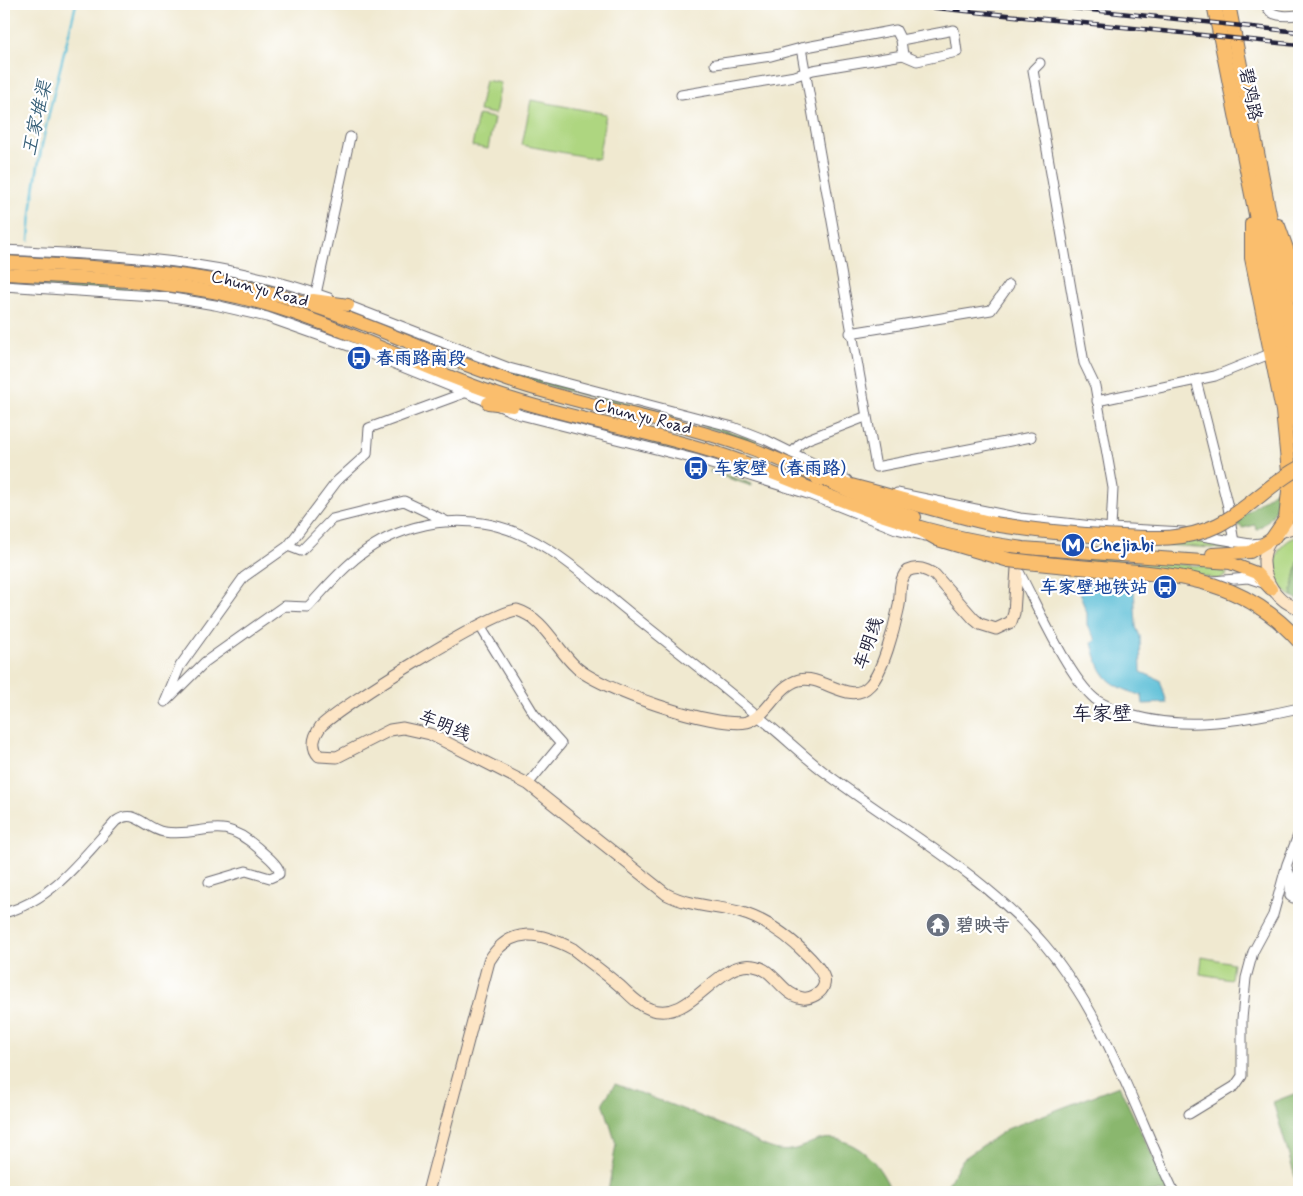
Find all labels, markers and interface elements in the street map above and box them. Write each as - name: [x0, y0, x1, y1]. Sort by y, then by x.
- street label: 碧鸡路: [1233, 65, 1267, 123]
- water label: 王家堆渠: [17, 77, 59, 158]
- street label: Chunyu Road: [208, 264, 311, 314]
- bus stop icon: 春雨路南段: [346, 345, 372, 371]
- place label: 春雨路南段: [376, 347, 466, 371]
- street label: Chunyu Road: [591, 393, 694, 441]
- bus stop icon: 车家壁（春雨路）: [683, 455, 709, 481]
- place label: 车家壁（春雨路）: [714, 457, 858, 481]
- metro station icon: Chejiabi: [1060, 532, 1086, 558]
- place label: Chejiabi: [1090, 534, 1154, 558]
- bus stop icon: 车家壁地铁站: [1152, 574, 1178, 600]
- place label: 车家壁地铁站: [1040, 576, 1148, 600]
- street label: 车明线: [848, 614, 889, 673]
- district label: 车家壁: [1072, 701, 1132, 728]
- street label: 车明线: [415, 705, 474, 747]
- temple icon: 碧映寺: [925, 912, 951, 938]
- place label: 碧映寺: [956, 914, 1010, 938]

